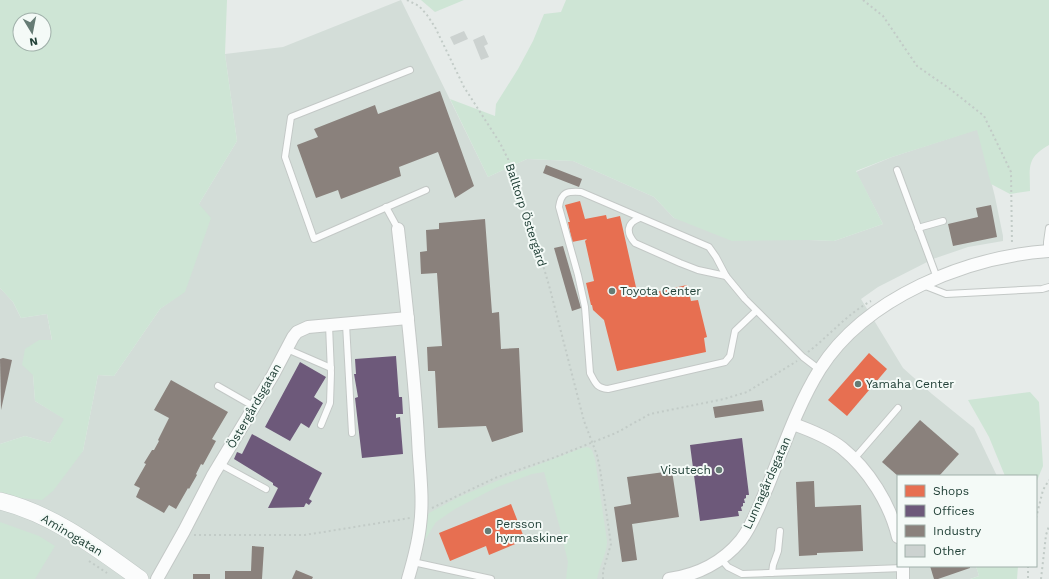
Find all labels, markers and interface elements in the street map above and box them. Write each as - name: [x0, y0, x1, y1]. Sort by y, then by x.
- north arrow: [12, 12, 52, 52]
- text: N: [29, 34, 39, 48]
- street label: Balltorp Östergård: [503, 162, 549, 268]
- place label: Toyota Center: [620, 284, 701, 298]
- marker: Toyota Center: [607, 286, 617, 296]
- street label: Östergårdsgatan: [224, 361, 284, 451]
- place label: Yamaha Center: [866, 377, 954, 391]
- marker: Yamaha Center: [853, 379, 863, 389]
- street label: Lunnagårdsgatan: [740, 434, 794, 532]
- place label: Visutech: [660, 463, 711, 477]
- marker: Visutech: [714, 465, 724, 475]
- legend: [897, 475, 1037, 567]
- text: Shops: [933, 484, 969, 498]
- text: Offices: [933, 504, 975, 518]
- street label: Aminogatan: [39, 511, 105, 559]
- place label: Persson hyrmaskiner: [496, 517, 568, 545]
- text: Industry: [933, 524, 982, 538]
- marker: Persson hyrmaskiner: [483, 526, 493, 536]
- text: Other: [933, 544, 966, 558]

